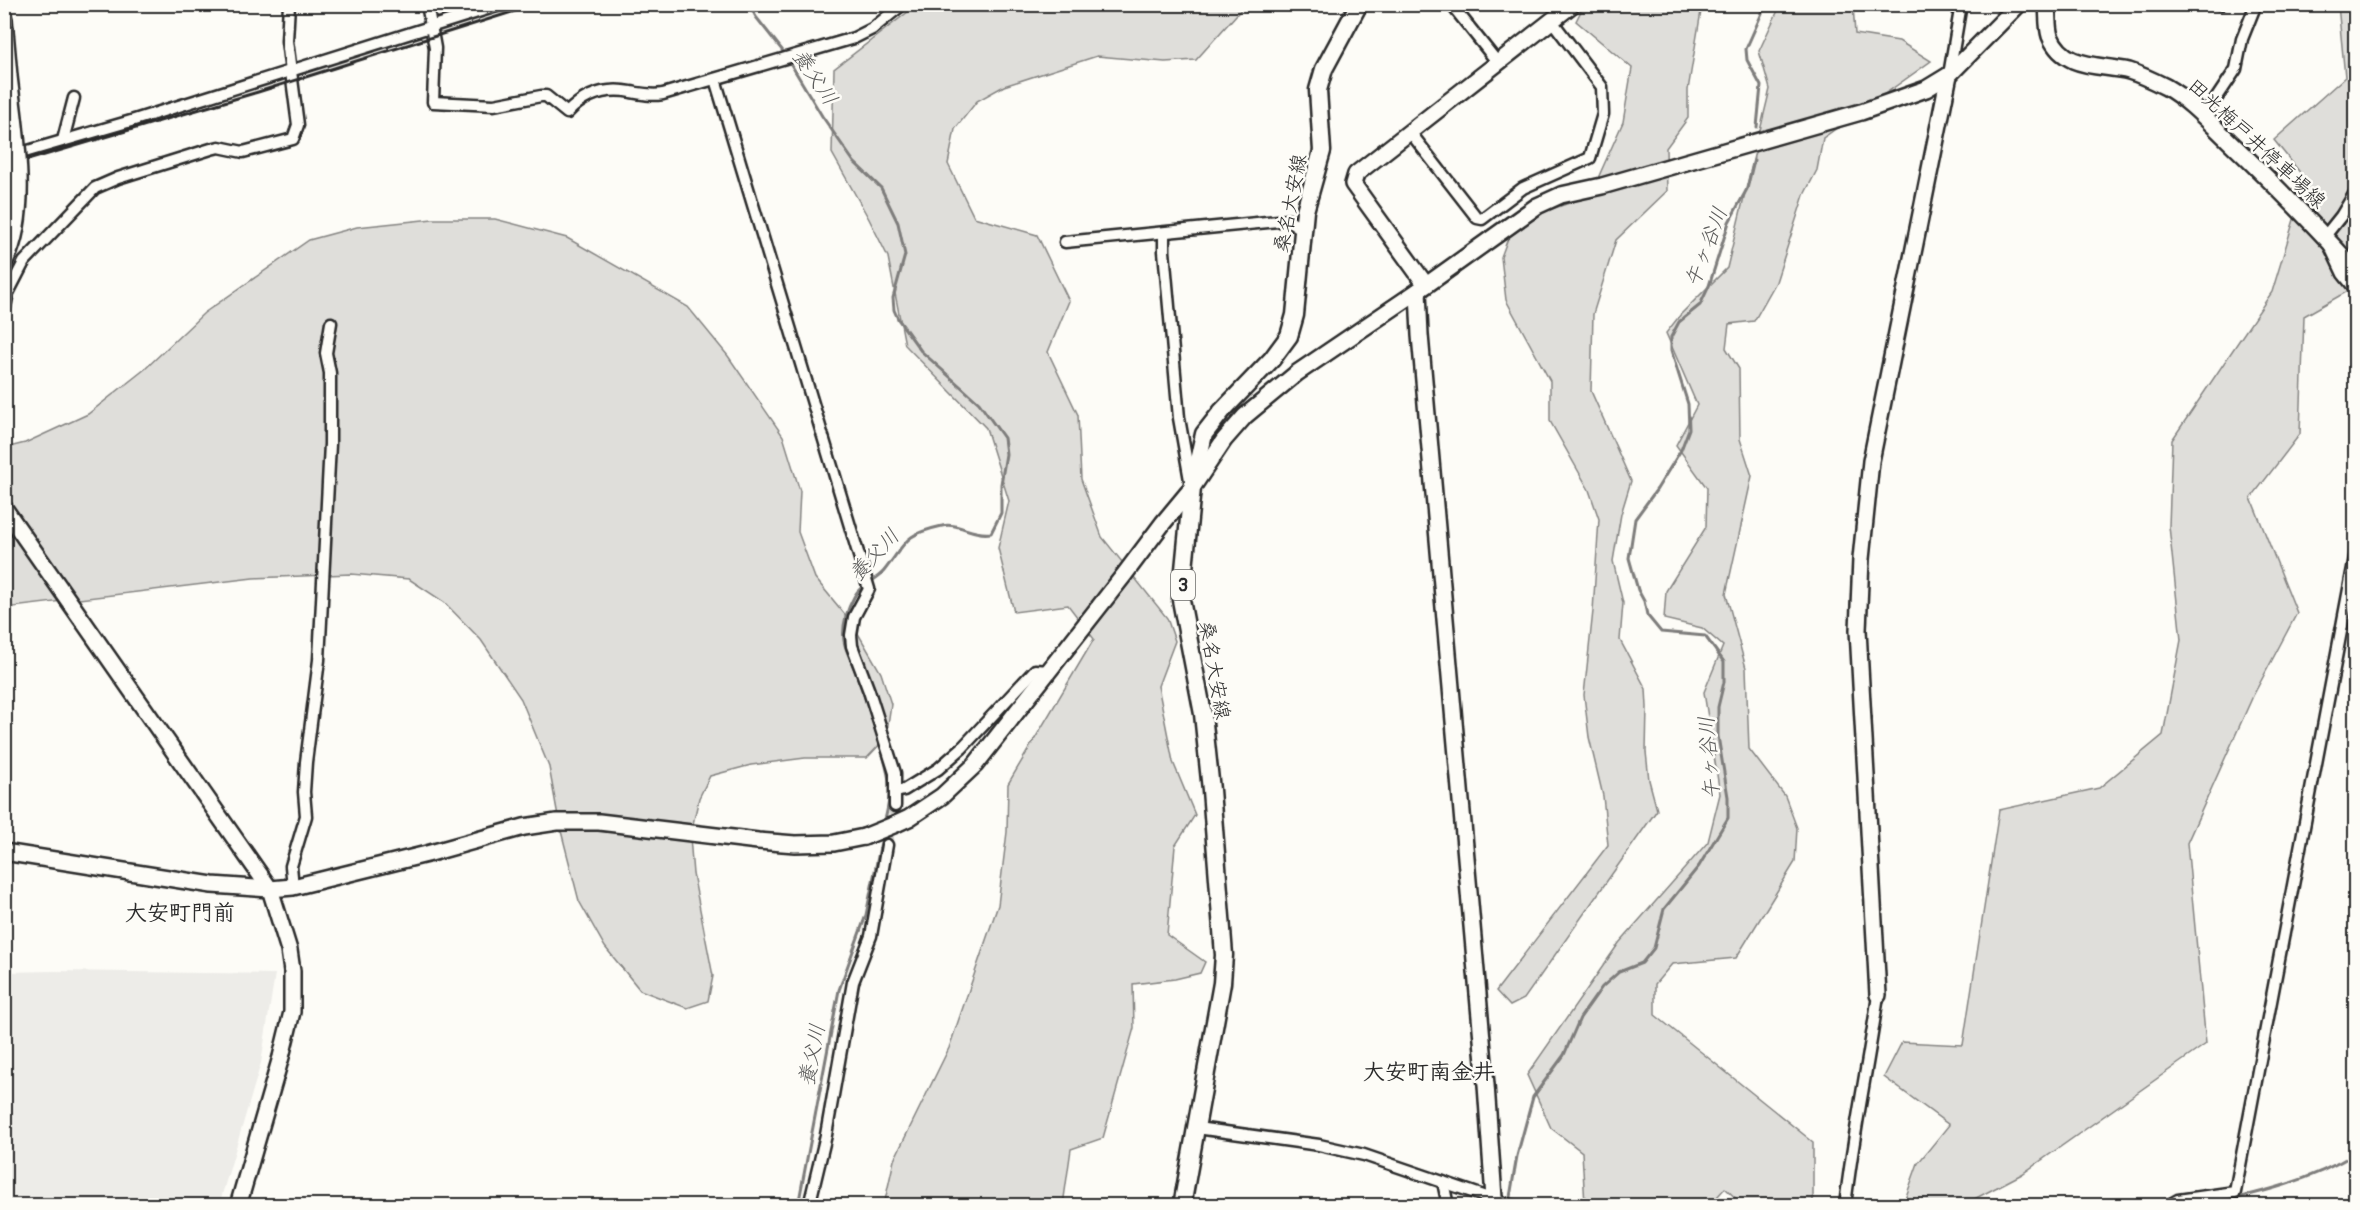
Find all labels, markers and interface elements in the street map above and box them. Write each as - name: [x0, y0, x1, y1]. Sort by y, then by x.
- water label: 養父川: [786, 44, 843, 111]
- street label: 田光梅戸井停車場線: [2182, 73, 2331, 214]
- street label: 桑名大安線: [1269, 152, 1312, 255]
- water label: 午ヶ谷川: [1679, 203, 1734, 291]
- water label: 養父川: [843, 523, 906, 588]
- road number: 3: [1171, 570, 1195, 600]
- street label: 桑名大安線: [1194, 619, 1236, 721]
- water label: 午ヶ谷川: [1693, 715, 1726, 801]
- district label: 大安町門前: [125, 899, 235, 927]
- water label: 養父川: [793, 1022, 832, 1089]
- district label: 大安町南金井: [1363, 1058, 1495, 1086]

